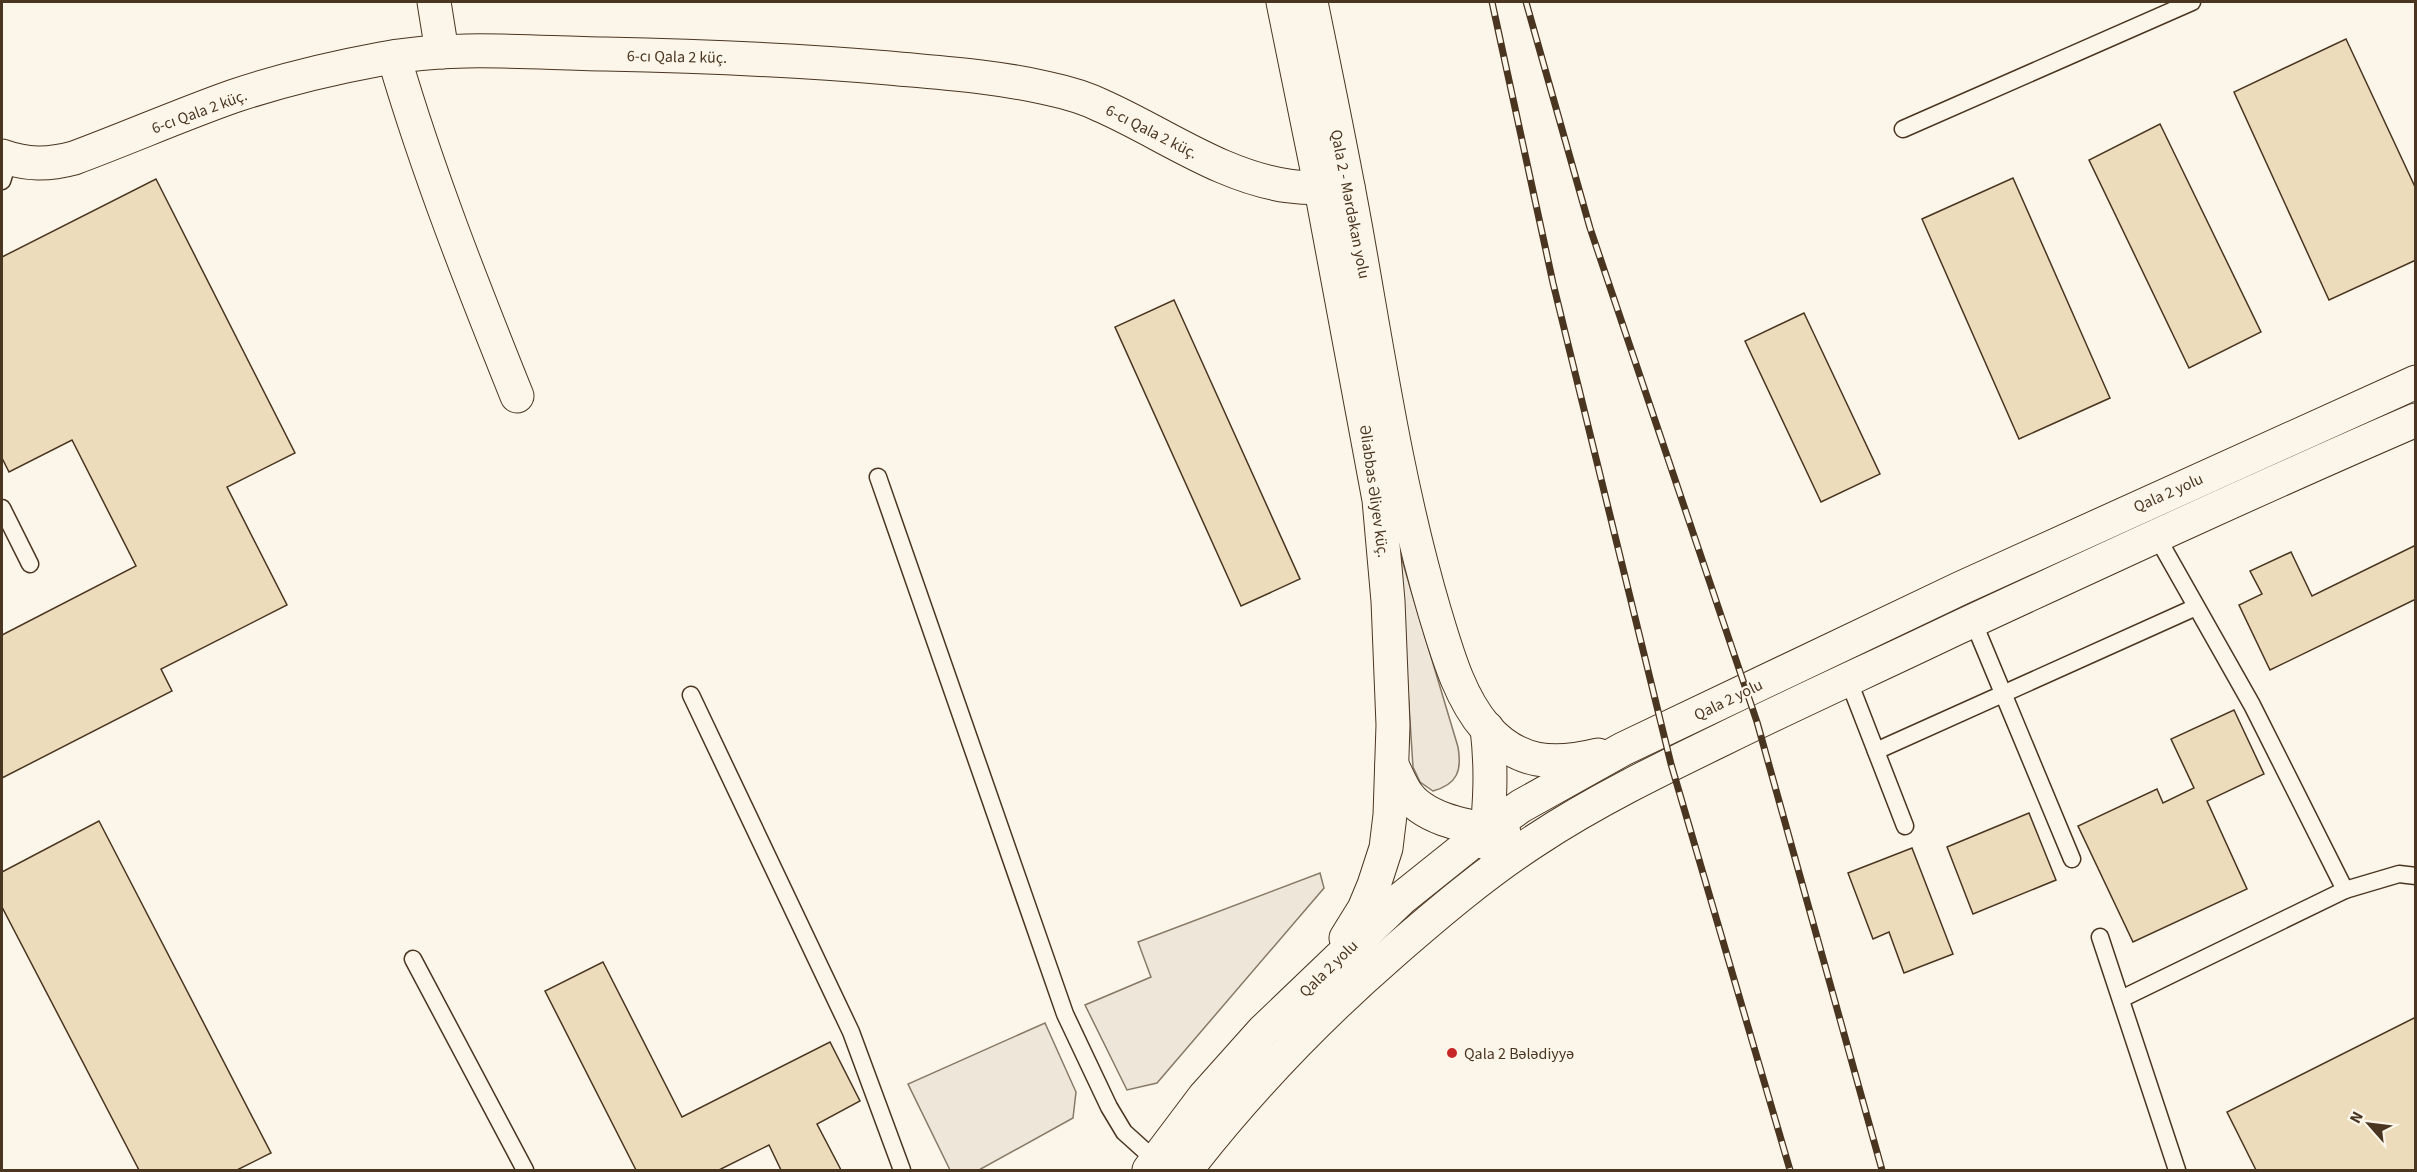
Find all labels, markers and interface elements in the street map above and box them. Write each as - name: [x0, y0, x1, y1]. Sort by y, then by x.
- street label: 6-cı Qala 2 küç.: [627, 45, 727, 69]
- street label: 6-cı Qala 2 küç.: [148, 84, 250, 139]
- street label: 6-cı Qala 2 küç.: [1102, 99, 1201, 164]
- street label: Qala 2 - Mərdəkan yolu: [1325, 128, 1375, 281]
- street label: Əliabbas Əliyev küç.: [1354, 423, 1394, 559]
- street label: Qala 2 yolu: [2130, 468, 2207, 518]
- street label: Qala 2 yolu: [1690, 674, 1767, 726]
- street label: Qala 2 yolu: [1294, 935, 1363, 1002]
- place label: Qala 2 Bələdiyyə: [1464, 1043, 1574, 1065]
- marker: Qala 2 Bələdiyyə: [1445, 1046, 1459, 1060]
- north arrow: [2339, 1094, 2399, 1154]
- text: N: [2344, 1108, 2369, 1127]

